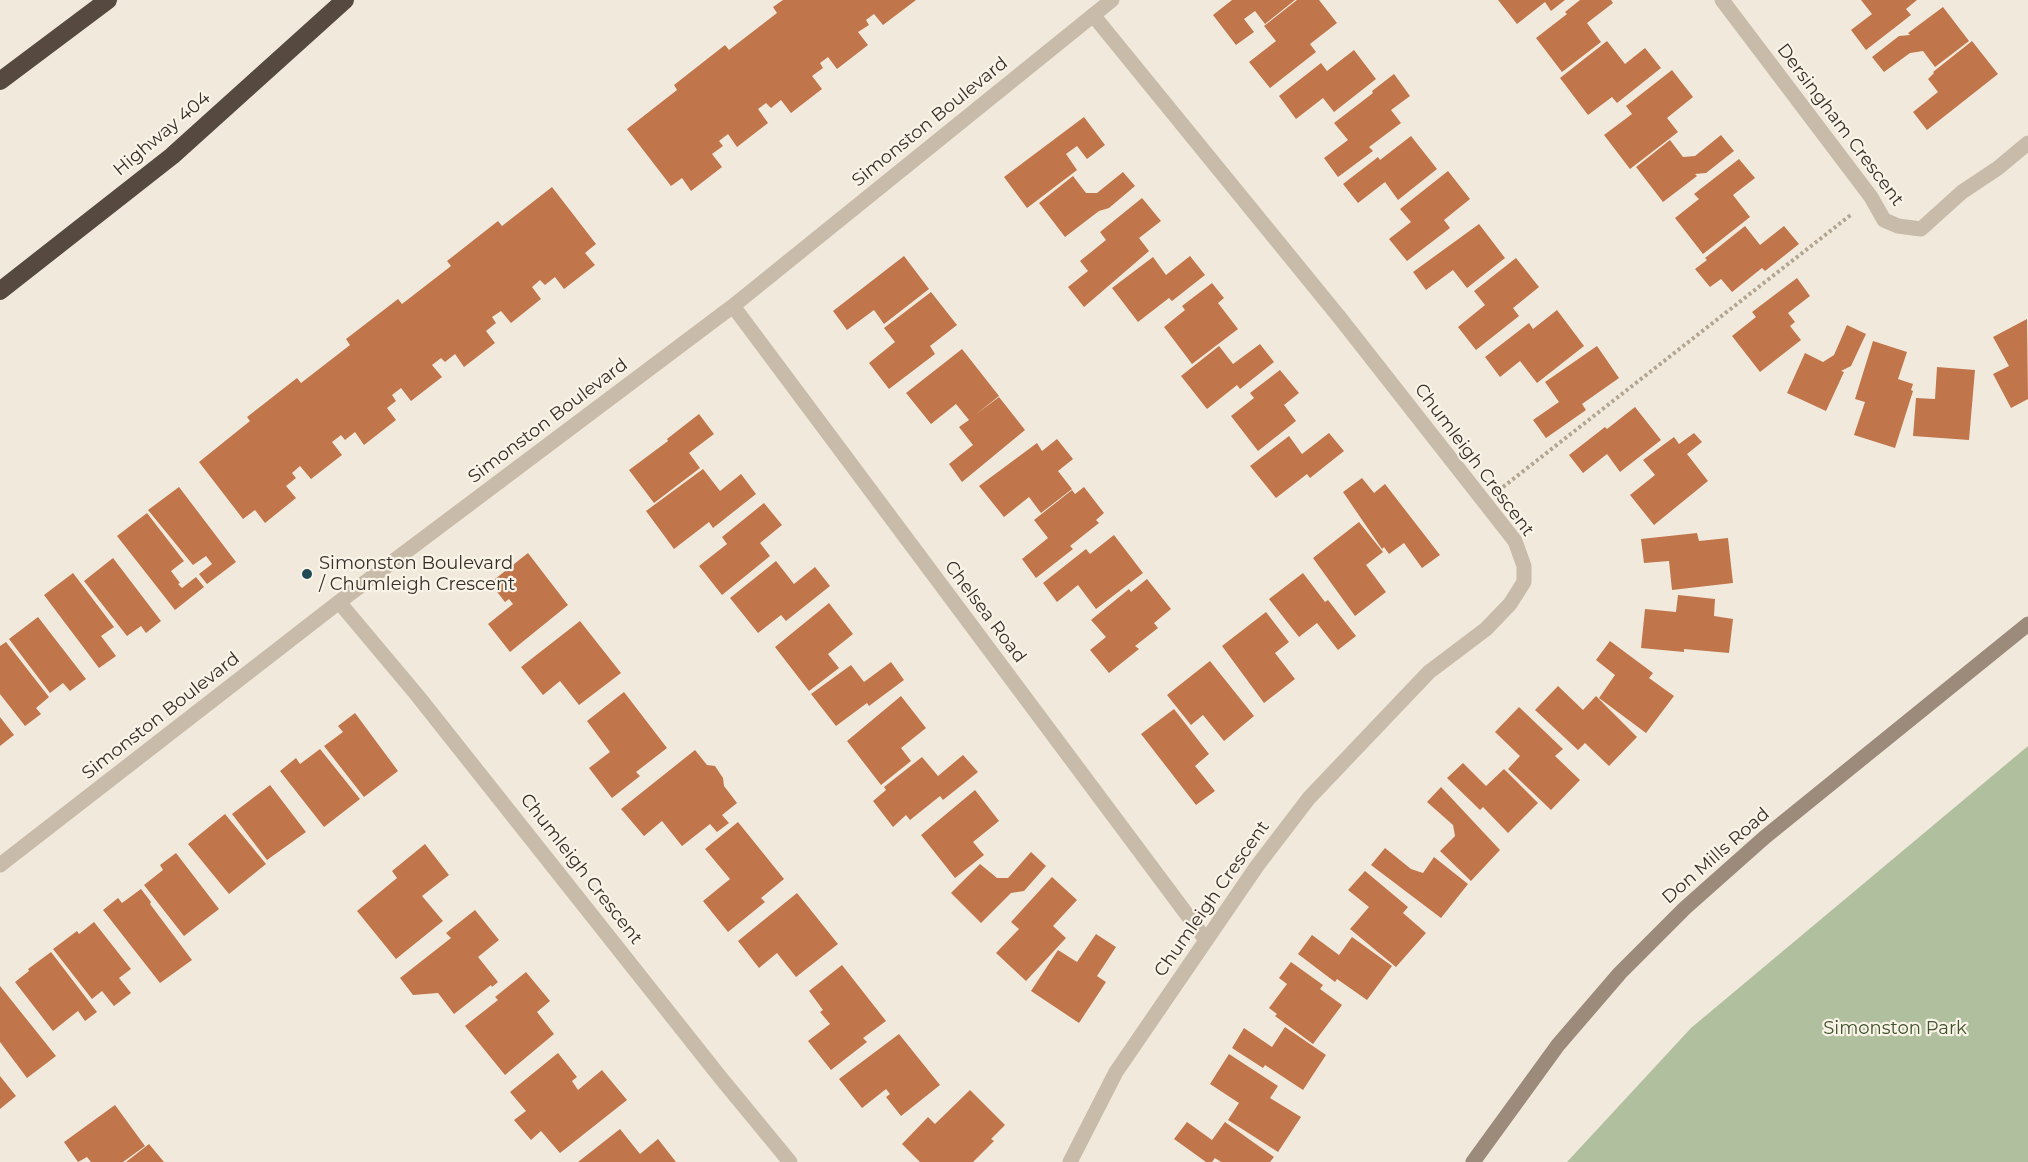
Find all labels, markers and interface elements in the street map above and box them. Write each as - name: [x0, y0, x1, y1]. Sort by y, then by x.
- street label: Dersingham Crescent: [1772, 40, 1908, 210]
- street label: Simonston Boulevard: [848, 53, 1012, 191]
- street label: Highway 404: [109, 87, 215, 181]
- street label: Simonston Boulevard: [464, 354, 632, 488]
- street label: Chumleigh Crescent: [1410, 379, 1538, 541]
- place label: Simonston Boulevard / Chumleigh Crescent: [319, 553, 515, 596]
- street label: Chelsea Road: [940, 557, 1030, 667]
- marker: Simonston Boulevard / Chumleigh Crescent: [300, 567, 314, 581]
- street label: Simonston Boulevard: [78, 648, 244, 784]
- street label: Chumleigh Crescent: [515, 789, 647, 949]
- street label: Don Mills Road: [1658, 803, 1774, 909]
- street label: Chumleigh Crescent: [1150, 817, 1274, 981]
- park label: Simonston Park: [1823, 1018, 1967, 1040]

